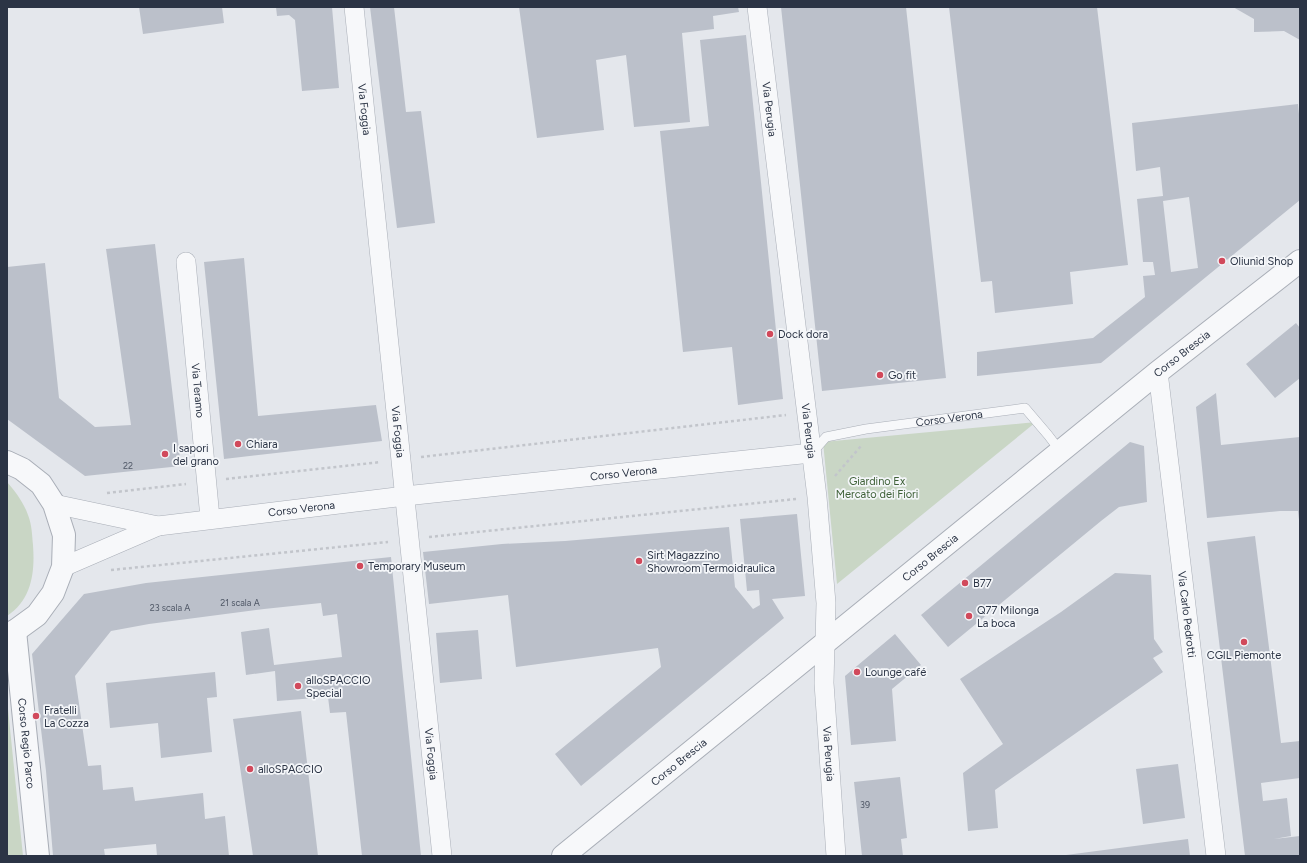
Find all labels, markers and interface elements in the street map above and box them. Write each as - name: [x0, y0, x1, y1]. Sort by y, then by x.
- street label: Via Perugia: [760, 81, 779, 137]
- street label: Via Foggia: [355, 83, 374, 136]
- place label: Oliunìd Shop: [1230, 255, 1294, 268]
- marker: Oliunìd Shop: [1217, 256, 1227, 266]
- street label: Corso Brescia: [1151, 327, 1212, 380]
- place label: Dock dora: [778, 328, 828, 341]
- marker: Dock dora: [765, 329, 775, 339]
- street label: Via Teramo: [189, 362, 207, 418]
- place label: Go fit: [888, 369, 916, 382]
- marker: Go fit: [875, 370, 885, 380]
- street label: Via Perugia: [799, 403, 819, 459]
- street label: Via Foggia: [389, 405, 407, 458]
- street label: Corso Verona: [915, 407, 983, 429]
- place label: Chiara: [246, 438, 278, 451]
- marker: Chiara: [233, 439, 243, 449]
- place label: I sapori del grano: [173, 442, 219, 468]
- marker: I sapori del grano: [160, 449, 170, 459]
- house number: 22: [123, 460, 133, 471]
- street label: Corso Verona: [589, 463, 658, 483]
- park label: Giardino Ex Mercato dei Fiori: [836, 475, 918, 501]
- street label: Corso Verona: [267, 498, 336, 519]
- street label: Corso Brescia: [899, 531, 960, 584]
- place label: Sirt Magazzino Showroom Termoidraulica: [647, 549, 775, 575]
- marker: Sirt Magazzino Showroom Termoidraulica: [634, 556, 644, 566]
- place label: Temporary Museum: [368, 560, 465, 573]
- marker: Temporary Museum: [355, 561, 365, 571]
- street label: Via Carlo Pedrotti: [1175, 570, 1199, 658]
- place label: B77: [973, 577, 992, 590]
- marker: B77: [960, 578, 970, 588]
- house number: 21 scala A: [220, 597, 260, 608]
- house number: 23 scala A: [150, 602, 190, 613]
- place label: Q77 Milonga La boca: [977, 604, 1039, 630]
- marker: Q77 Milonga La boca: [964, 611, 974, 621]
- marker: CGIL Piemonte: [1239, 637, 1249, 647]
- place label: CGIL Piemonte: [1207, 649, 1281, 662]
- place label: Lounge café: [865, 666, 926, 679]
- marker: Lounge café: [852, 667, 862, 677]
- place label: alloSPACCIO Special: [306, 674, 371, 700]
- marker: alloSPACCIO Special: [293, 681, 303, 691]
- street label: Corso Regio Parco: [15, 697, 38, 789]
- place label: Fratelli La Cozza: [44, 704, 89, 730]
- marker: Fratelli La Cozza: [31, 711, 41, 721]
- street label: Via Perugia: [821, 726, 837, 782]
- street label: Via Foggia: [422, 727, 441, 781]
- street label: Corso Brescia: [648, 735, 709, 788]
- place label: alloSPACCIO: [258, 763, 323, 776]
- marker: alloSPACCIO: [245, 764, 255, 774]
- house number: 39: [860, 799, 870, 810]

